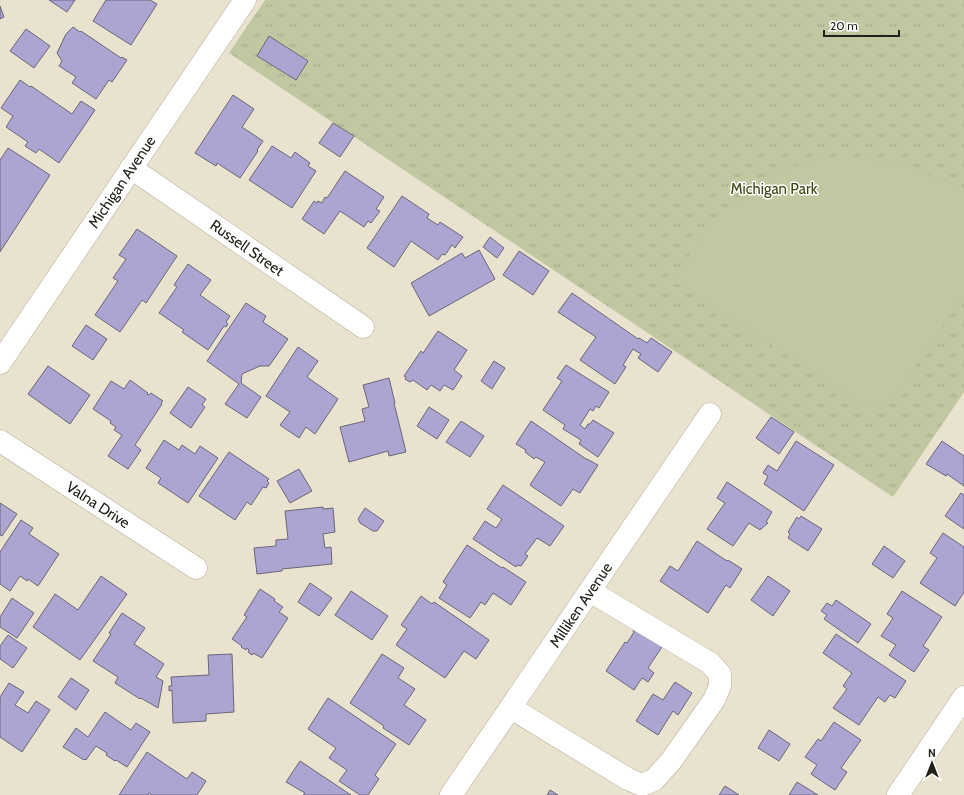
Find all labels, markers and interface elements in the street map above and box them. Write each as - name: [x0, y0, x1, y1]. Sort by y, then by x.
- scale bar: [824, 12, 899, 38]
- text: 20 m: [830, 18, 858, 33]
- street label: Michigan Avenue: [85, 132, 160, 232]
- park label: Michigan Park: [731, 180, 818, 198]
- street label: Russell Street: [207, 216, 287, 280]
- street label: Valna Drive: [63, 478, 133, 532]
- street label: Milliken Avenue: [546, 559, 616, 651]
- north arrow: [912, 743, 952, 783]
- text: N: [928, 746, 936, 760]

